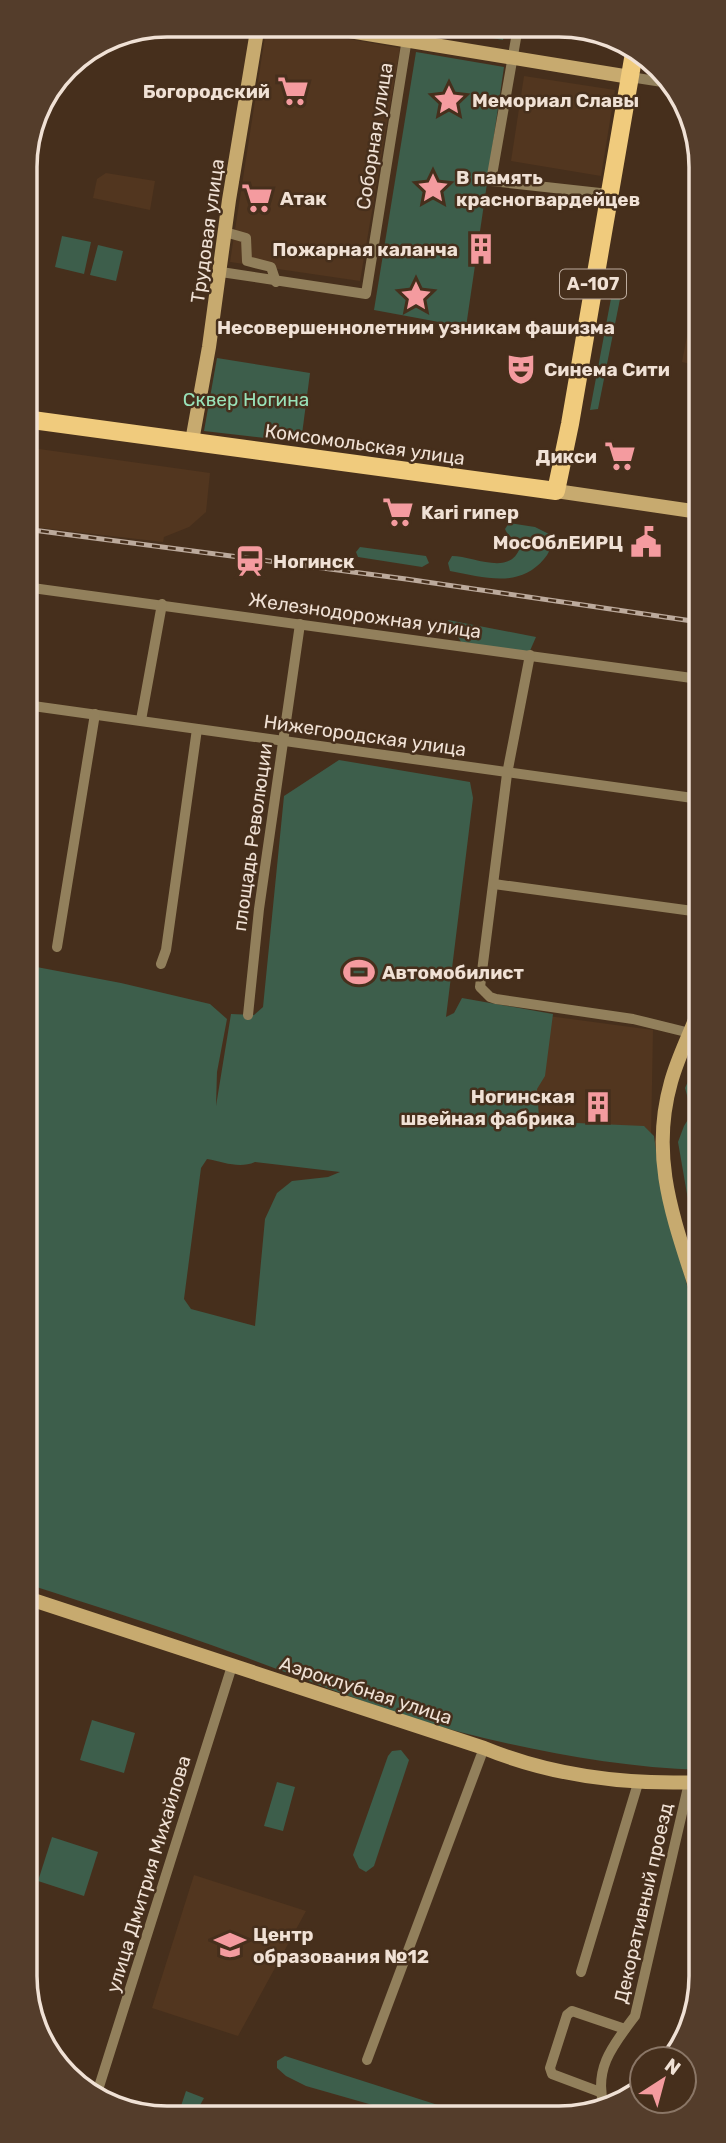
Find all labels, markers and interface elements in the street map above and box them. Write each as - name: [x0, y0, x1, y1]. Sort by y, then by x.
- street label: Соборная улица: [352, 61, 397, 211]
- supermarket icon: Богородский: [276, 74, 310, 108]
- place label: Богородский: [143, 80, 270, 103]
- place icon: Мемориал Славы: [432, 83, 466, 117]
- place label: Мемориал Славы: [472, 89, 639, 112]
- street label: Трудовая улица: [186, 157, 229, 305]
- place label: В память красногвардейцев: [456, 166, 640, 211]
- place icon: В память красногвардейцев: [416, 171, 450, 205]
- supermarket icon: Атак: [240, 181, 274, 215]
- place label: Атак: [280, 187, 327, 210]
- building icon: Пожарная каланча: [464, 232, 498, 266]
- place label: Пожарная каланча: [272, 238, 458, 261]
- road number: А-107: [560, 270, 626, 298]
- place icon: Несовершеннолетним узникам фашизма: [399, 279, 433, 313]
- place label: Несовершеннолетним узникам фашизма: [217, 316, 615, 339]
- theatre icon: Синема Сити: [504, 352, 538, 386]
- place label: Синема Сити: [544, 358, 670, 381]
- park label: Сквер Ногина: [183, 388, 309, 411]
- street label: Комсомольская улица: [263, 419, 467, 470]
- supermarket icon: Дикси: [603, 439, 637, 473]
- place label: Дикси: [536, 445, 597, 468]
- supermarket icon: Kari гипер: [381, 495, 415, 529]
- place label: Kari гипер: [421, 501, 519, 524]
- public building icon: МосОблЕИРЦ: [629, 525, 663, 559]
- place label: МосОблЕИРЦ: [493, 531, 623, 554]
- station icon: Ногинск: [233, 544, 267, 578]
- place label: Ногинск: [273, 550, 355, 573]
- street label: Железнодорожная улица: [247, 588, 483, 643]
- street label: Нижегородская улица: [262, 710, 468, 761]
- street label: площадь Революции: [228, 741, 277, 933]
- sports icon: Автомобилист: [342, 955, 376, 989]
- place label: Автомобилист: [382, 961, 524, 984]
- place label: Ногинская швейная фабрика: [400, 1085, 575, 1130]
- building icon: Ногинская швейная фабрика: [581, 1090, 615, 1124]
- street label: Аэроклубная улица: [277, 1652, 455, 1729]
- street label: улица Дмитрия Михайлова: [101, 1753, 196, 1996]
- street label: Декоративный проезд: [609, 1801, 678, 2006]
- place label: Центр образования №12: [253, 1923, 429, 1968]
- school or university icon: Центр образования №12: [213, 1928, 247, 1962]
- north arrow: [628, 2045, 698, 2115]
- text: N: [660, 2053, 685, 2080]

